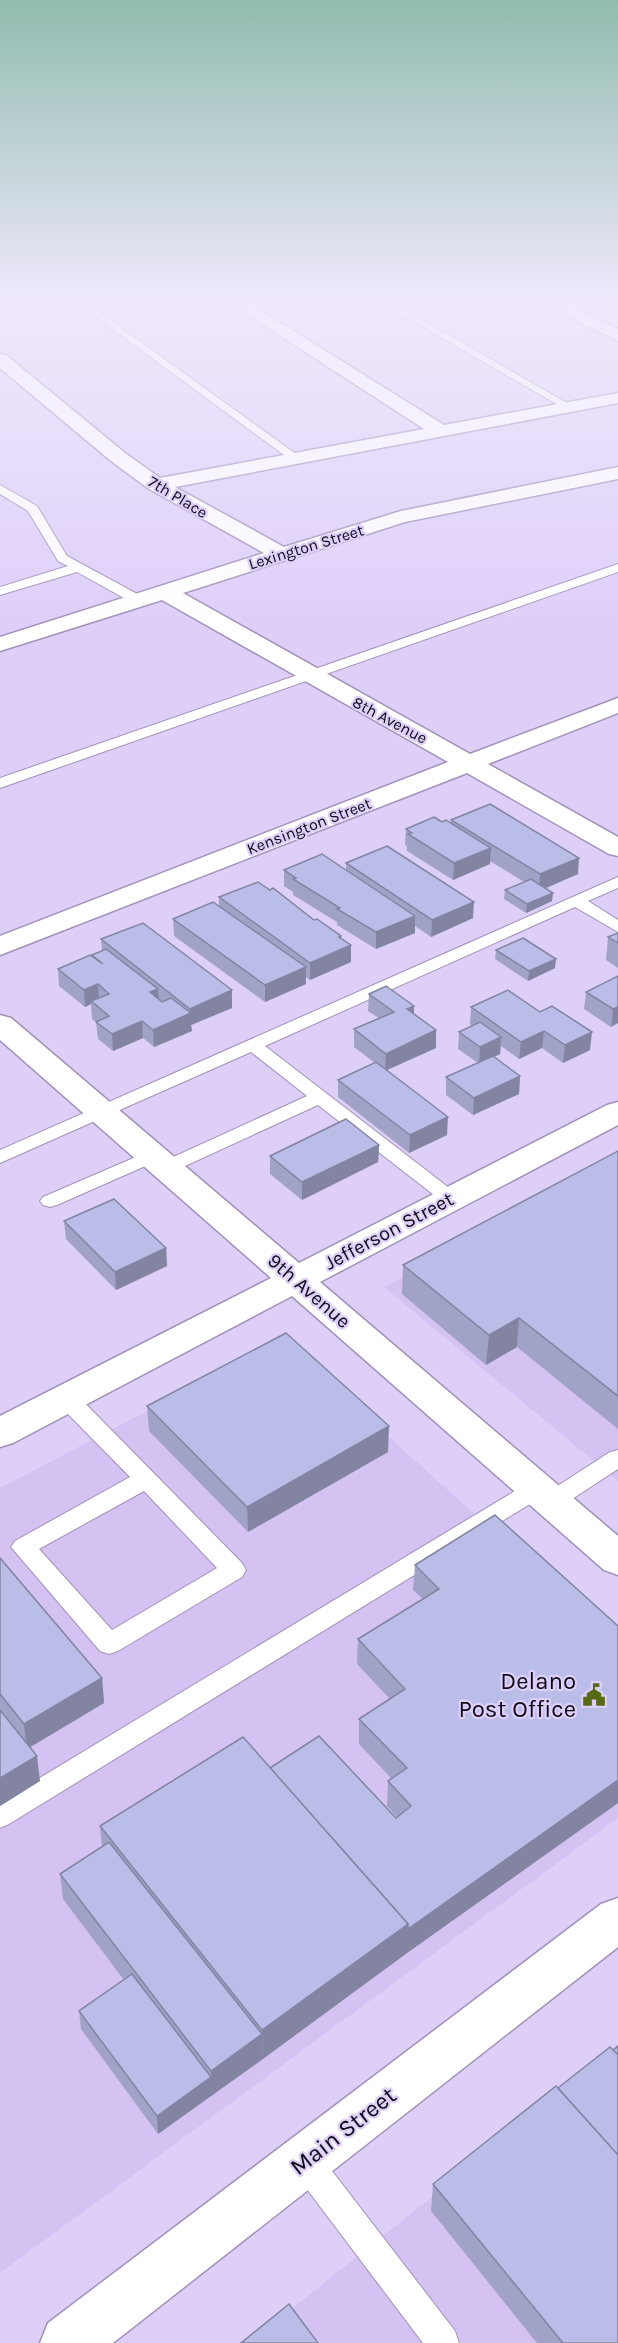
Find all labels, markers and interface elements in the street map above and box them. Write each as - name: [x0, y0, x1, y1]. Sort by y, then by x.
- street label: 7th Place: [145, 472, 211, 522]
- street label: Lexington Street: [246, 520, 366, 574]
- street label: 8th Avenue: [349, 692, 431, 748]
- street label: Kensington Street: [244, 794, 374, 858]
- street label: Jefferson Street: [321, 1187, 458, 1275]
- street label: 9th Avenue: [263, 1249, 355, 1333]
- place label: Delano Post Office: [458, 1667, 576, 1723]
- public building icon: Delano Post Office: [581, 1682, 607, 1708]
- street label: Main Street: [284, 2081, 402, 2181]

